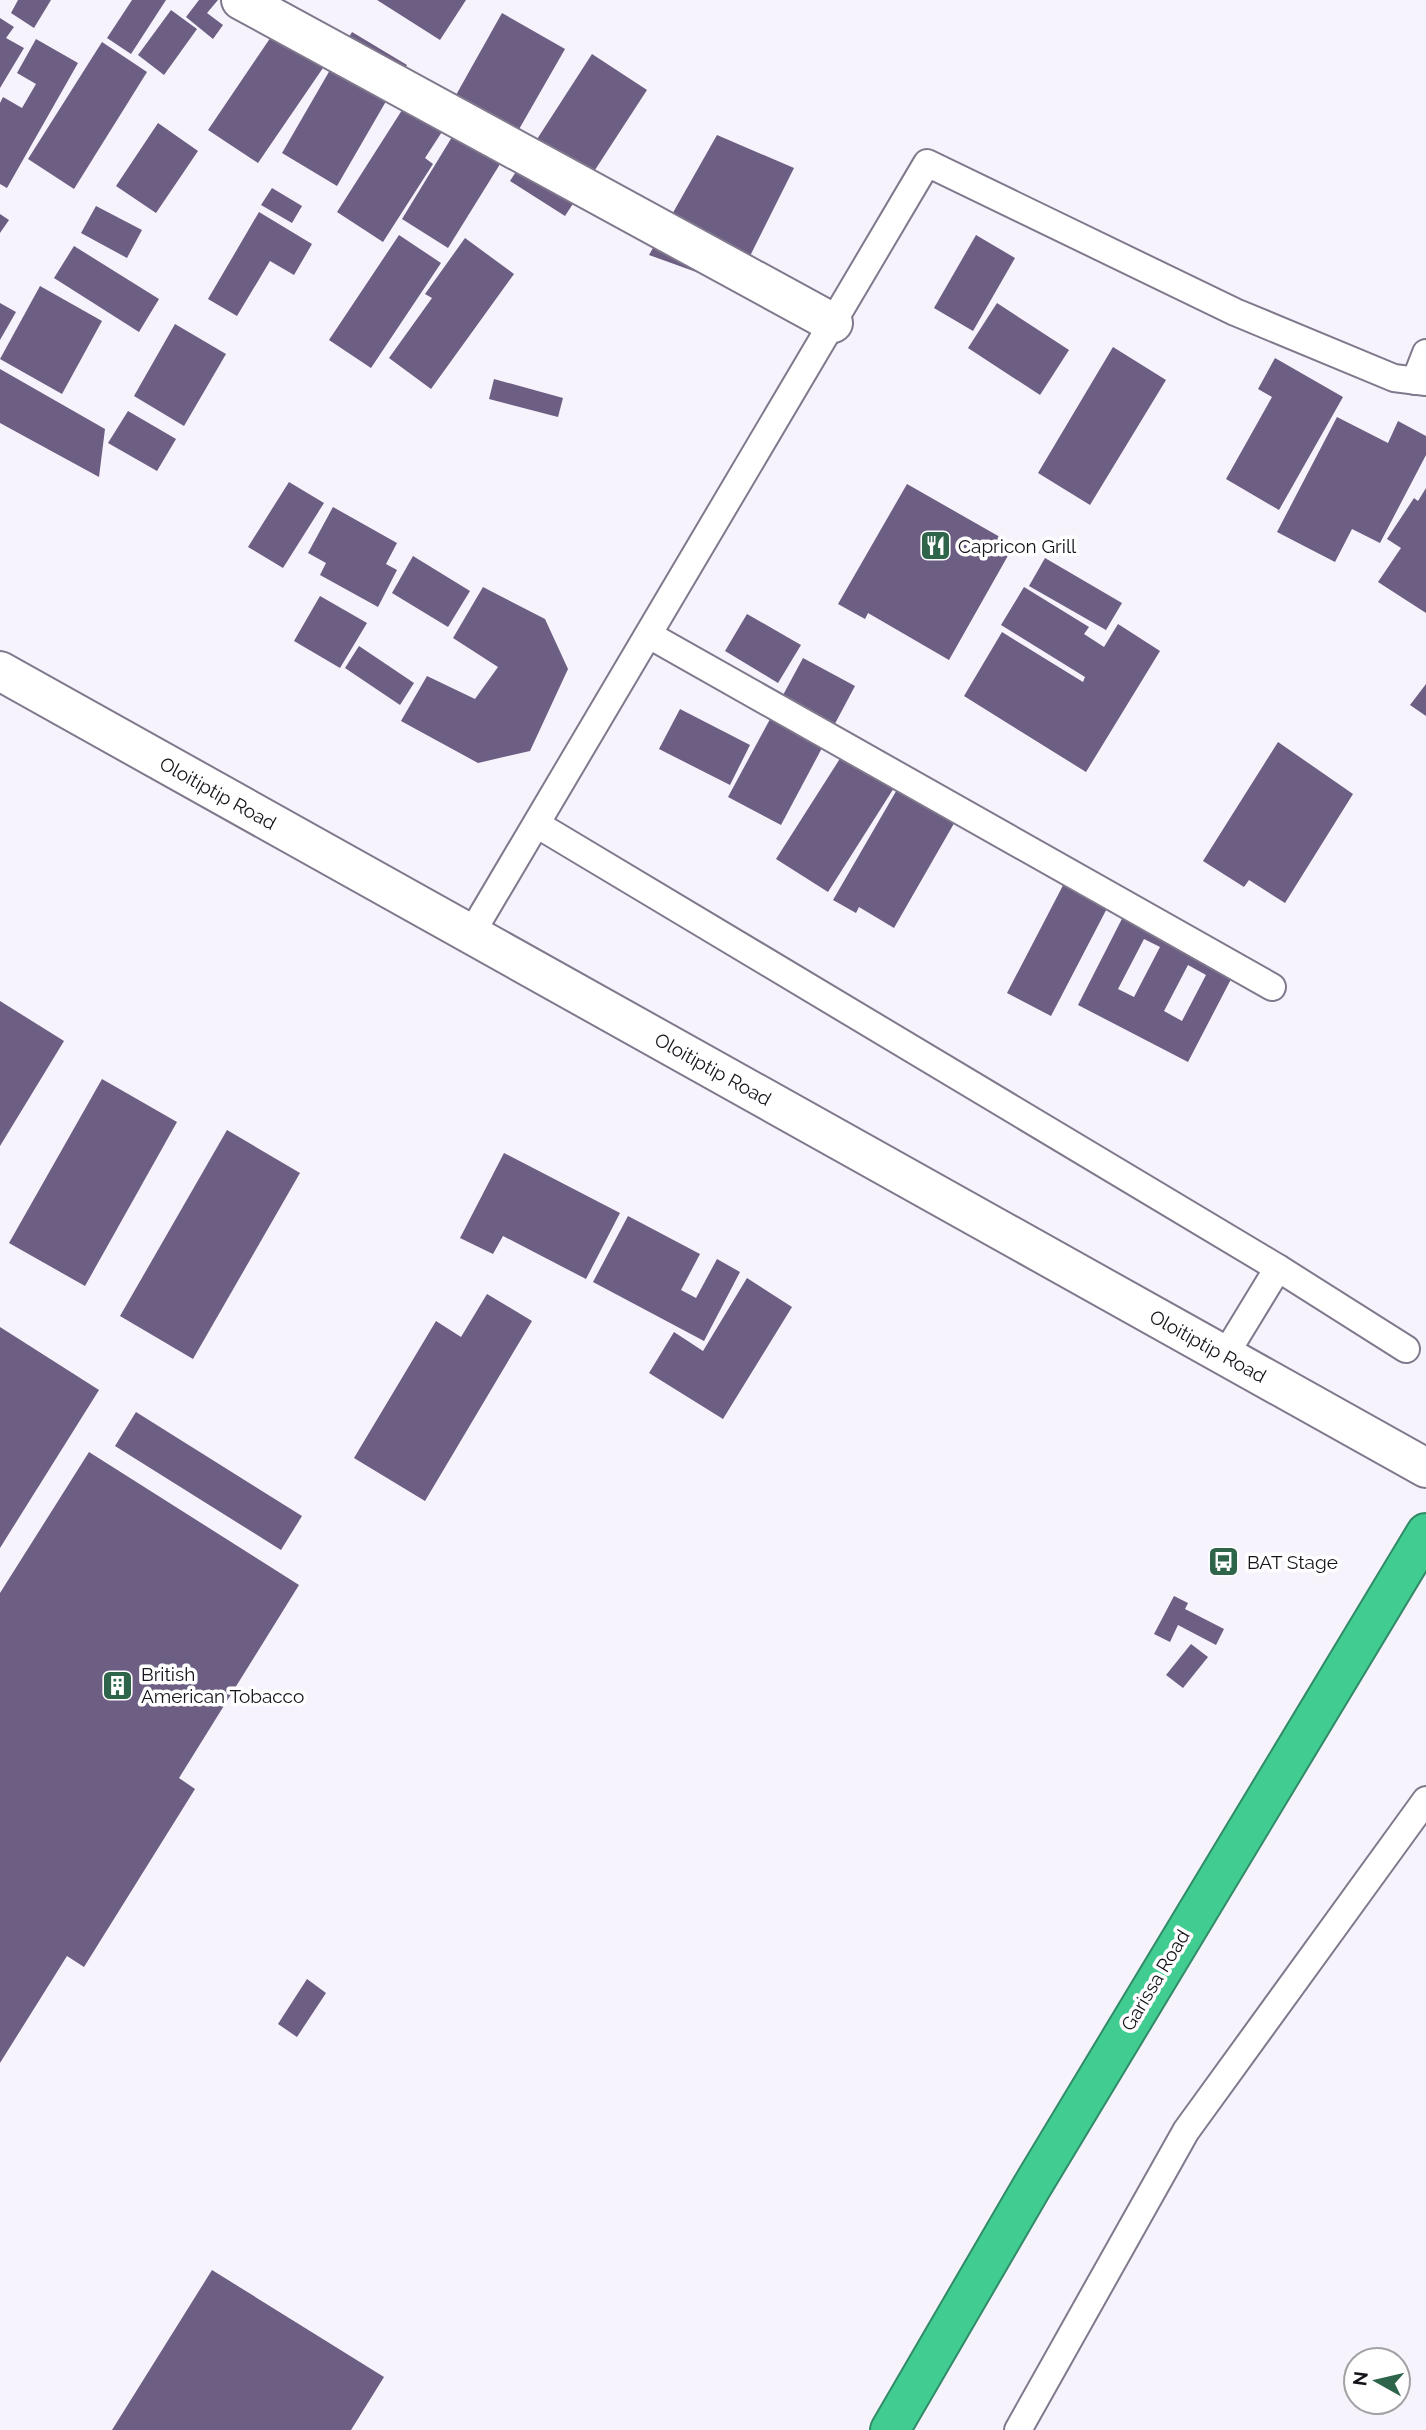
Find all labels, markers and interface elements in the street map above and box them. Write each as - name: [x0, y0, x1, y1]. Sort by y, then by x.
- restaurant icon: Capricon Grill: [918, 529, 952, 563]
- place label: Capricon Grill: [958, 535, 1077, 557]
- street label: Oloitiptip Road: [156, 752, 280, 834]
- street label: Oloitiptip Road: [651, 1028, 775, 1110]
- street label: Oloitiptip Road: [1146, 1305, 1270, 1387]
- bus stop icon: BAT Stage: [1207, 1545, 1241, 1579]
- place label: BAT Stage: [1247, 1551, 1338, 1573]
- place label: British American Tobacco: [141, 1663, 304, 1707]
- building icon: British American Tobacco: [101, 1668, 135, 1702]
- street label: Garissa Road: [1116, 1926, 1194, 2034]
- north arrow: [1342, 2346, 1412, 2416]
- text: N: [1348, 2370, 1372, 2387]

